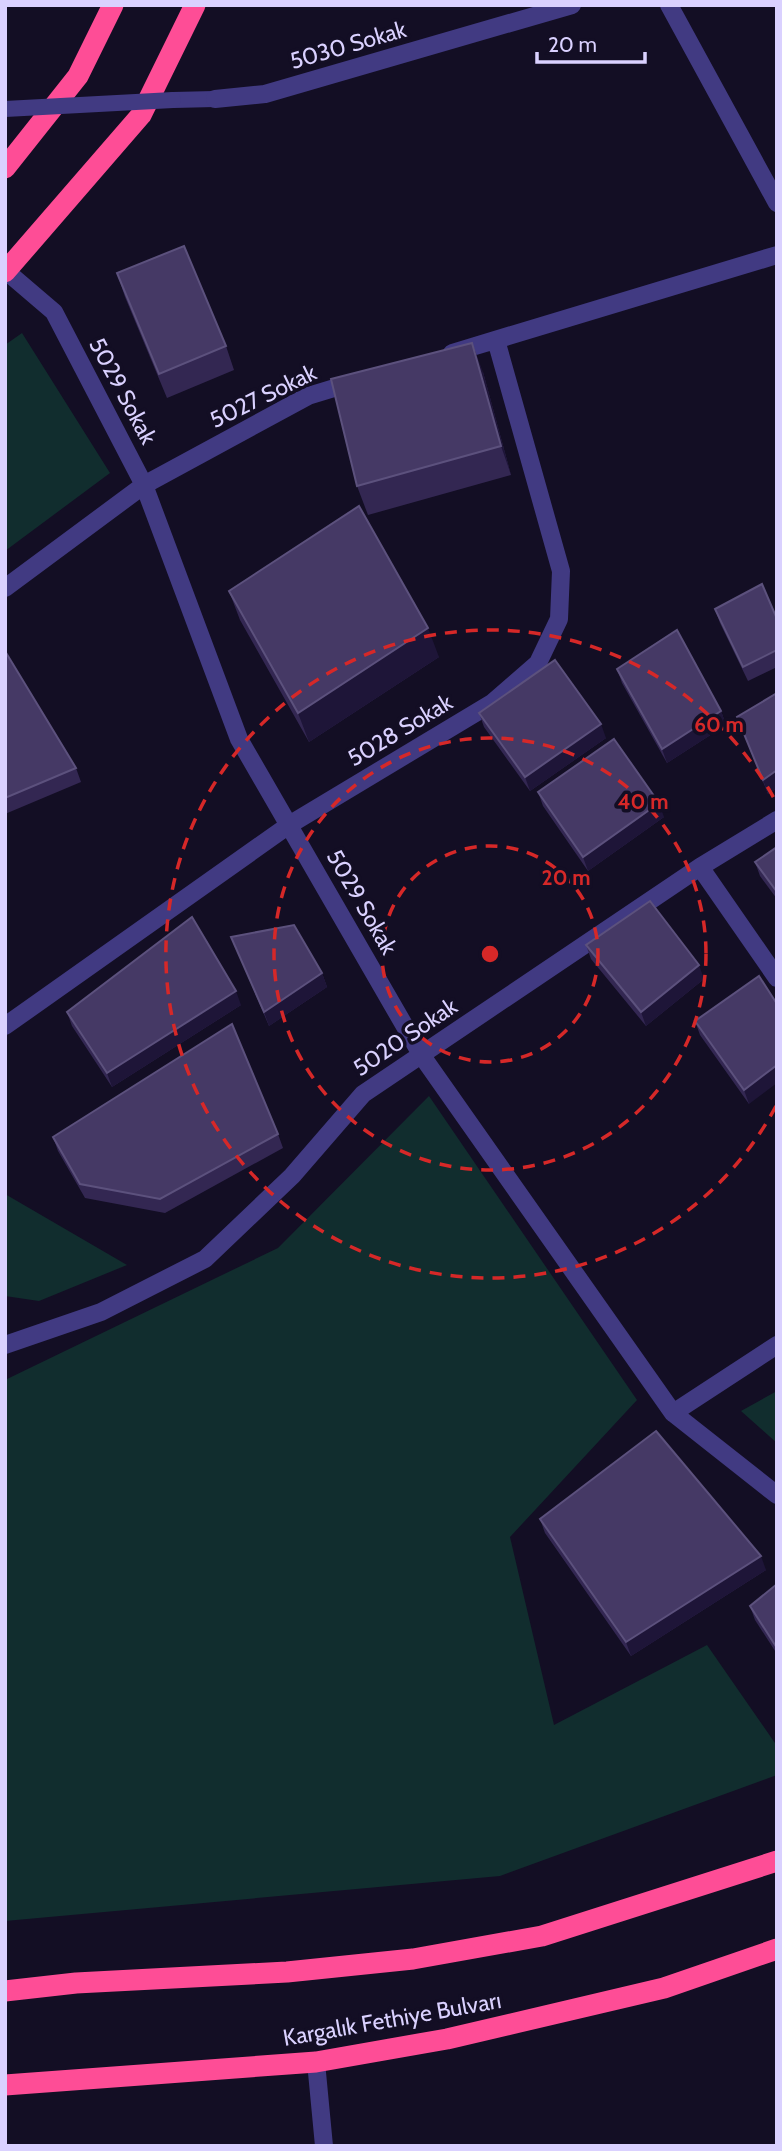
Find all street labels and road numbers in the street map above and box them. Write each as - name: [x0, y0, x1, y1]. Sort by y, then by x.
- street label: 5030 Sokak: [287, 15, 410, 75]
- street label: 5029 Sokak: [83, 333, 163, 450]
- street label: 5027 Sokak: [205, 358, 321, 434]
- street label: 5028 Sokak: [343, 687, 458, 772]
- street label: 5029 Sokak: [321, 845, 404, 960]
- street label: 5020 Sokak: [348, 992, 463, 1082]
- street label: Kargalık Fethiye Bulvarı: [281, 1986, 503, 2052]

